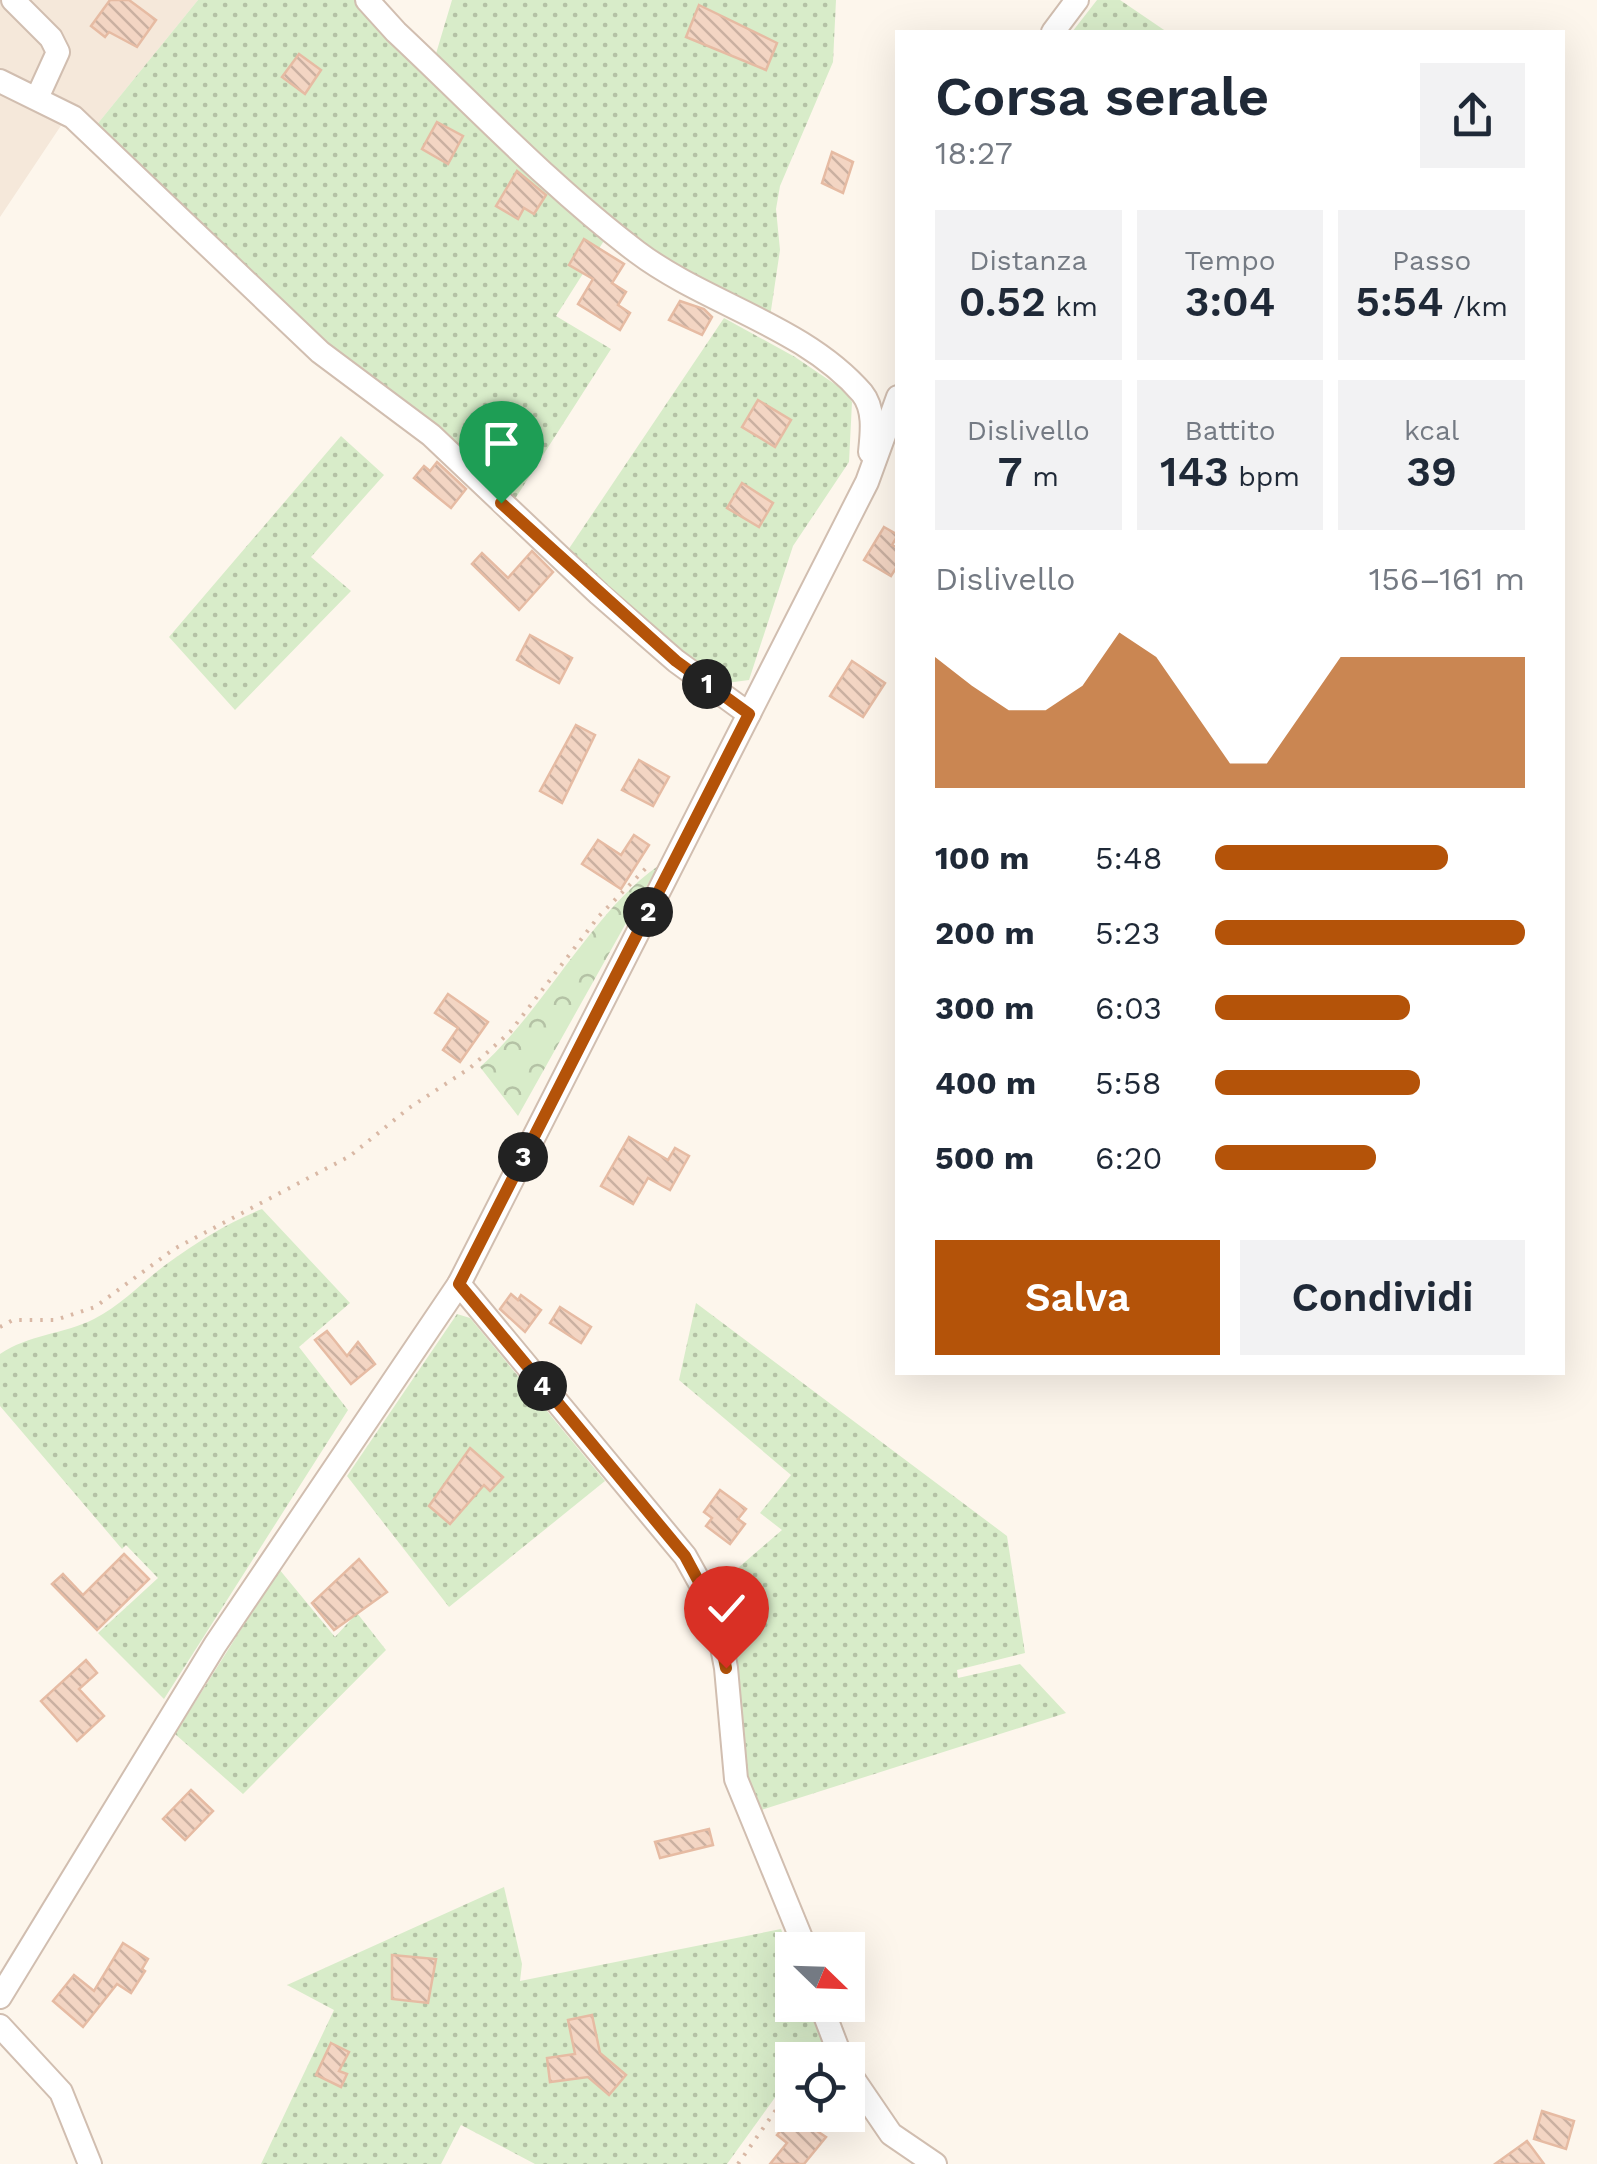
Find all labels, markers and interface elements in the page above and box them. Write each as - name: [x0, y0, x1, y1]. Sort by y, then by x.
- button: share: [1420, 63, 1525, 168]
- text: Corsa serale: [935, 64, 1269, 128]
- text: 18:27: [935, 134, 1013, 172]
- text: Distanza: [969, 244, 1087, 277]
- text: Tempo: [1184, 244, 1276, 277]
- text: Passo: [1392, 244, 1471, 277]
- text: 0.52: [959, 277, 1046, 326]
- text: 3:04: [1185, 277, 1275, 326]
- text: 5:54: [1355, 277, 1444, 326]
- text: km: [1046, 290, 1098, 323]
- text: /km: [1444, 290, 1508, 323]
- pin: [459, 401, 544, 504]
- text: Dislivello: [967, 414, 1090, 447]
- text: Battito: [1184, 414, 1276, 447]
- text: kcal: [1404, 414, 1459, 447]
- icon: arrive: [474, 416, 529, 471]
- text: 7: [998, 447, 1023, 496]
- text: 143: [1160, 447, 1229, 496]
- text: 39: [1406, 447, 1457, 496]
- text: m: [1023, 460, 1059, 493]
- text: bpm: [1229, 460, 1300, 493]
- text: Dislivello: [935, 560, 1075, 598]
- text: 156–161 m: [1369, 560, 1525, 598]
- pin: 1: [682, 659, 732, 709]
- text: 1: [701, 667, 713, 700]
- text: 100 m: [935, 839, 1029, 877]
- text: 5:48: [1095, 839, 1162, 877]
- pin: 2: [623, 887, 673, 937]
- text: 2: [640, 895, 656, 928]
- text: 200 m: [935, 914, 1035, 952]
- text: 5:23: [1095, 914, 1160, 952]
- text: 300 m: [935, 989, 1034, 1027]
- text: 6:03: [1095, 989, 1162, 1027]
- text: 400 m: [935, 1064, 1036, 1102]
- text: 5:58: [1095, 1064, 1161, 1102]
- pin: 3: [498, 1132, 548, 1182]
- text: 500 m: [935, 1139, 1034, 1177]
- text: 6:20: [1095, 1139, 1163, 1177]
- text: 3: [515, 1140, 531, 1173]
- button: Salva: [935, 1240, 1220, 1355]
- button: Condividi: [1240, 1240, 1525, 1355]
- pin: 4: [517, 1361, 567, 1411]
- text: 4: [533, 1369, 551, 1402]
- pin: [684, 1566, 769, 1669]
- icon: check: [699, 1581, 754, 1636]
- north arrow: [775, 1932, 865, 2022]
- map controls: [775, 1932, 865, 2132]
- button: locate: [775, 2042, 865, 2132]

